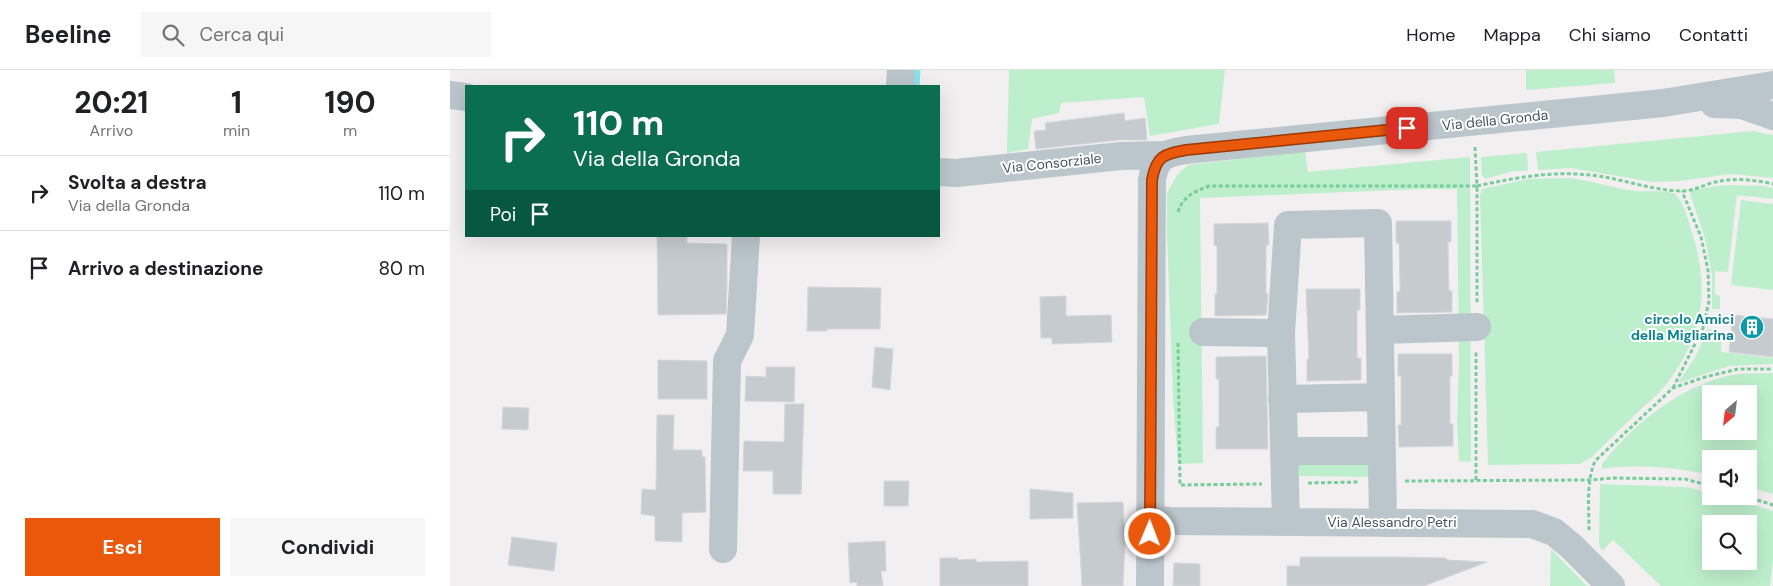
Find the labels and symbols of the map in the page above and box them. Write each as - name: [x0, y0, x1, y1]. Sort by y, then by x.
- street label: Via della Gronda: [1441, 105, 1549, 135]
- pin: [1386, 107, 1428, 149]
- street label: Via Consorziale: [1002, 149, 1102, 177]
- place label: circolo Amici della Migliarina: [1631, 310, 1734, 344]
- building icon: circolo Amici della Migliarina: [1739, 314, 1765, 340]
- north arrow: [1702, 385, 1758, 440]
- position arrow: [1123, 507, 1175, 559]
- street label: Via Alessandro Petri: [1327, 513, 1457, 531]

